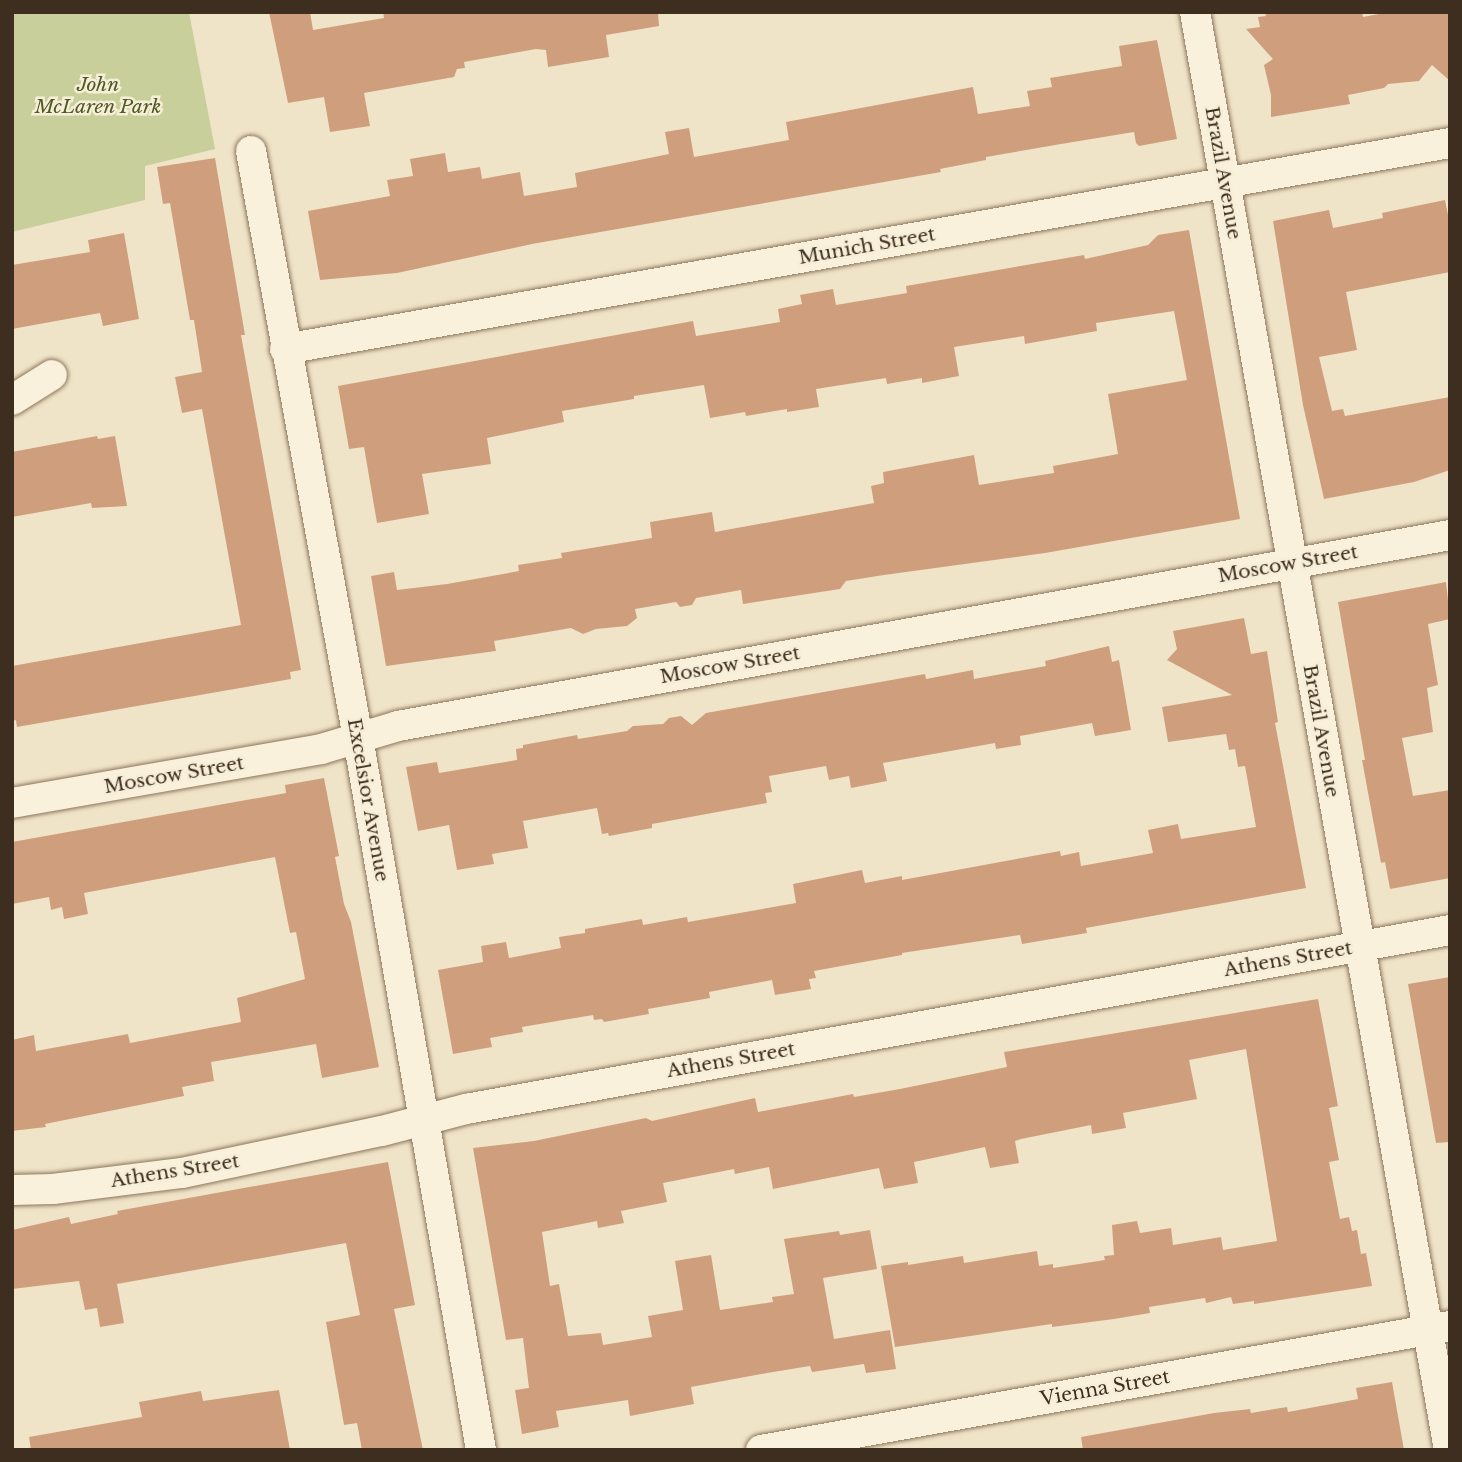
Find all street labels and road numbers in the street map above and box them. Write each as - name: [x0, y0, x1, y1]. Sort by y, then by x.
- street label: Brazil Avenue: [1200, 104, 1246, 242]
- street label: Munich Street: [797, 223, 937, 269]
- street label: Moscow Street: [1216, 540, 1360, 588]
- street label: Moscow Street: [658, 641, 802, 689]
- street label: Brazil Avenue: [1298, 662, 1344, 800]
- street label: Excelsior Avenue: [342, 716, 394, 884]
- street label: Moscow Street: [102, 751, 246, 799]
- street label: Athens Street: [1222, 936, 1354, 982]
- street label: Athens Street: [665, 1037, 797, 1083]
- street label: Athens Street: [109, 1150, 241, 1192]
- street label: Vienna Street: [1038, 1365, 1172, 1411]

